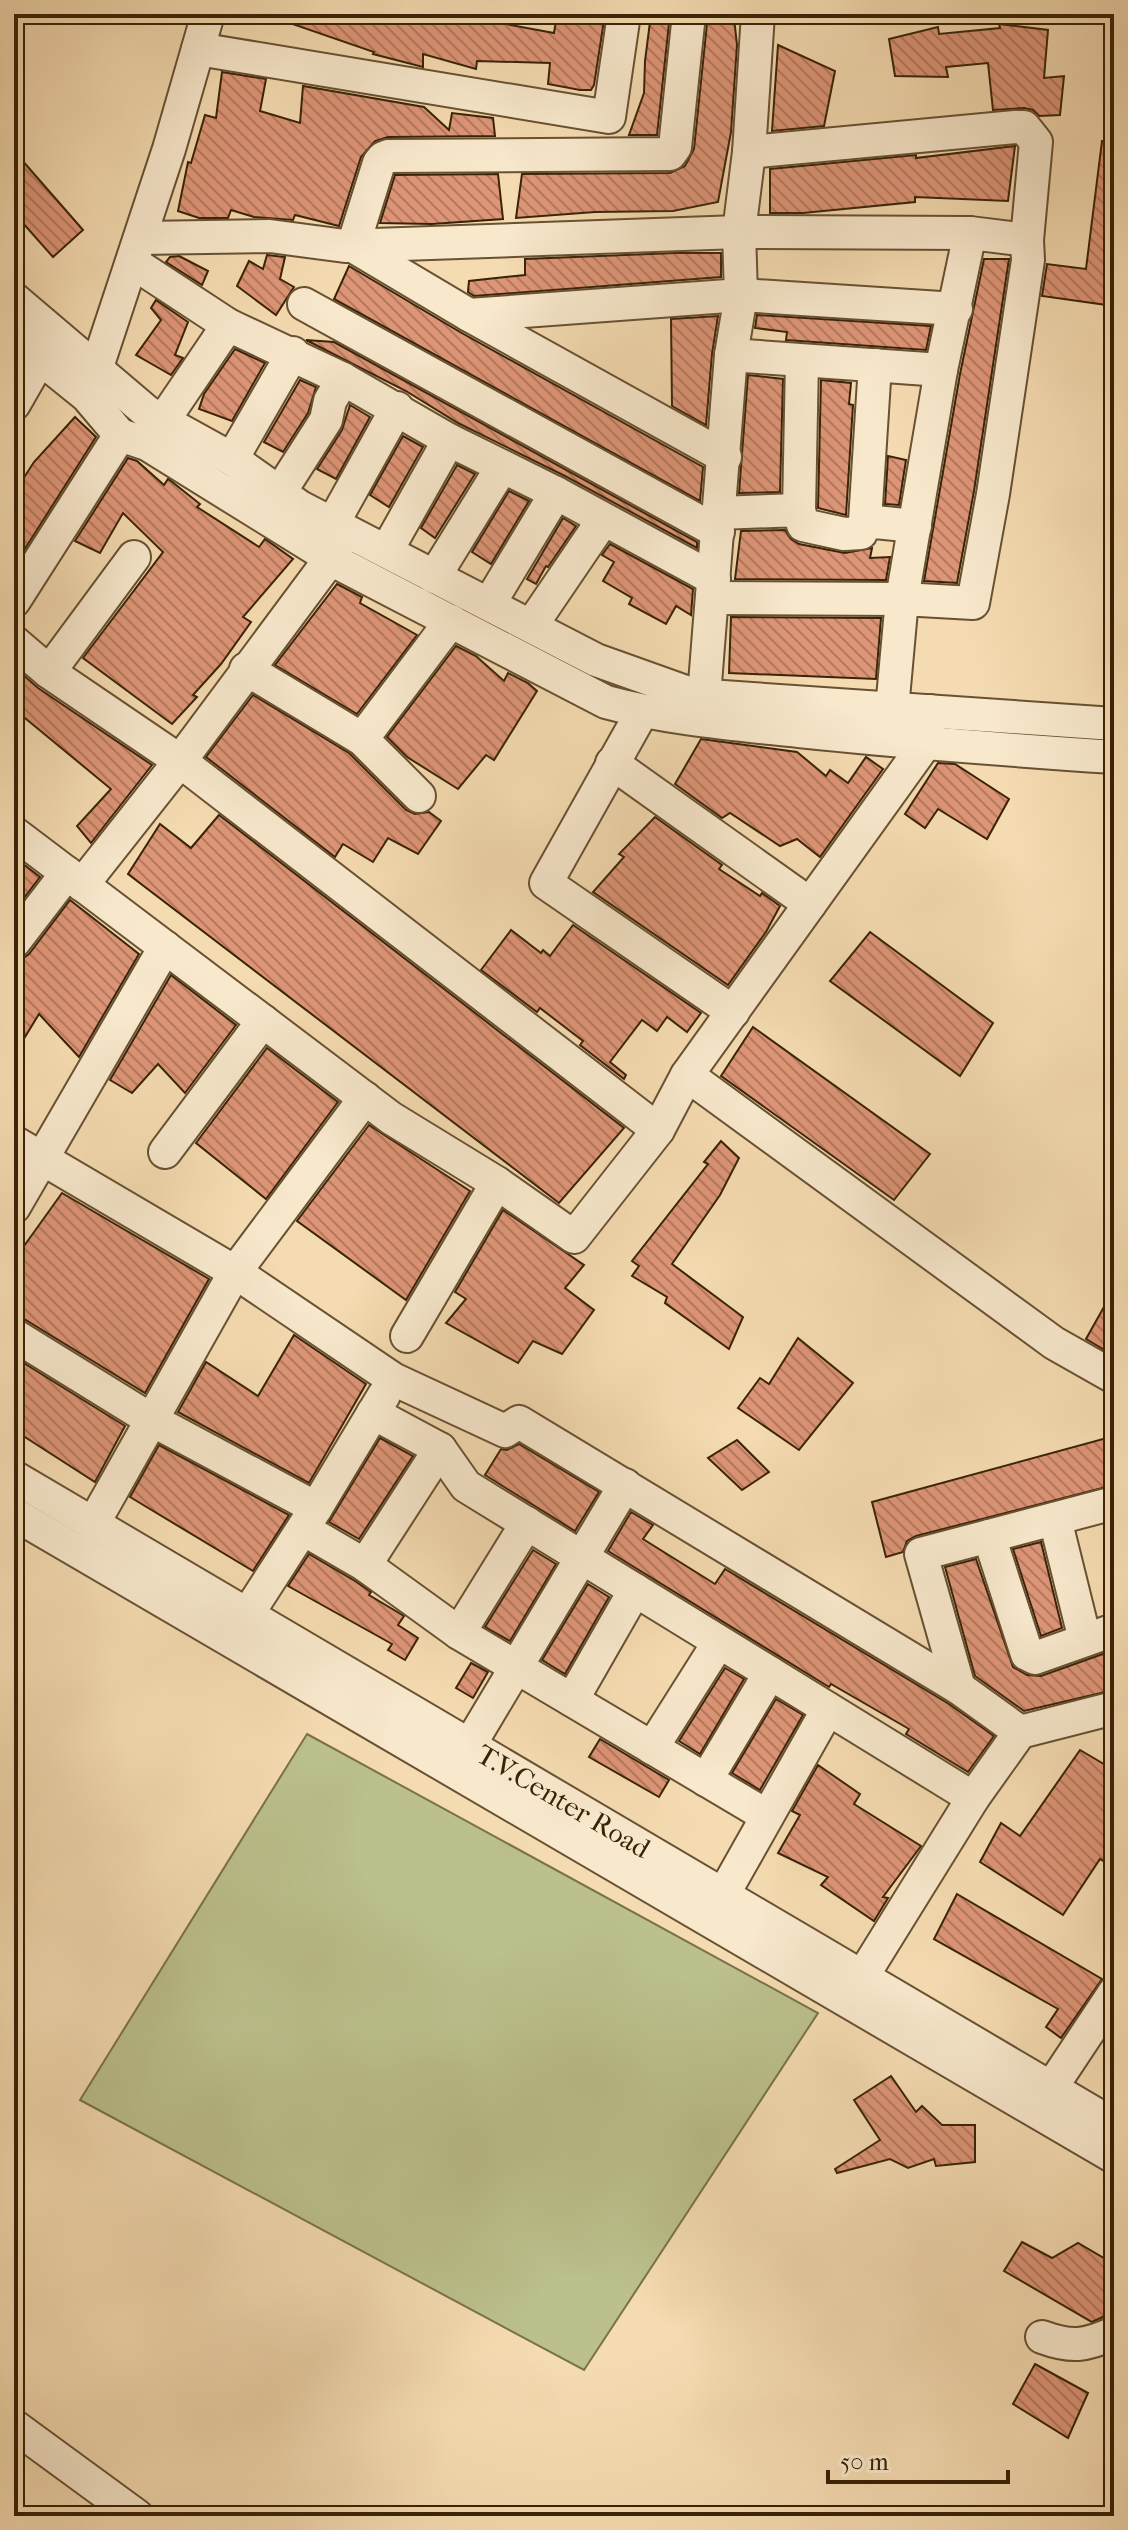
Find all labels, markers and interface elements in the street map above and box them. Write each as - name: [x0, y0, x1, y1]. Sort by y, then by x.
- street label: T.V.Center Road: [471, 1737, 657, 1865]
- scale bar: [828, 2434, 1008, 2484]
- text: 50 m: [840, 2448, 889, 2476]

